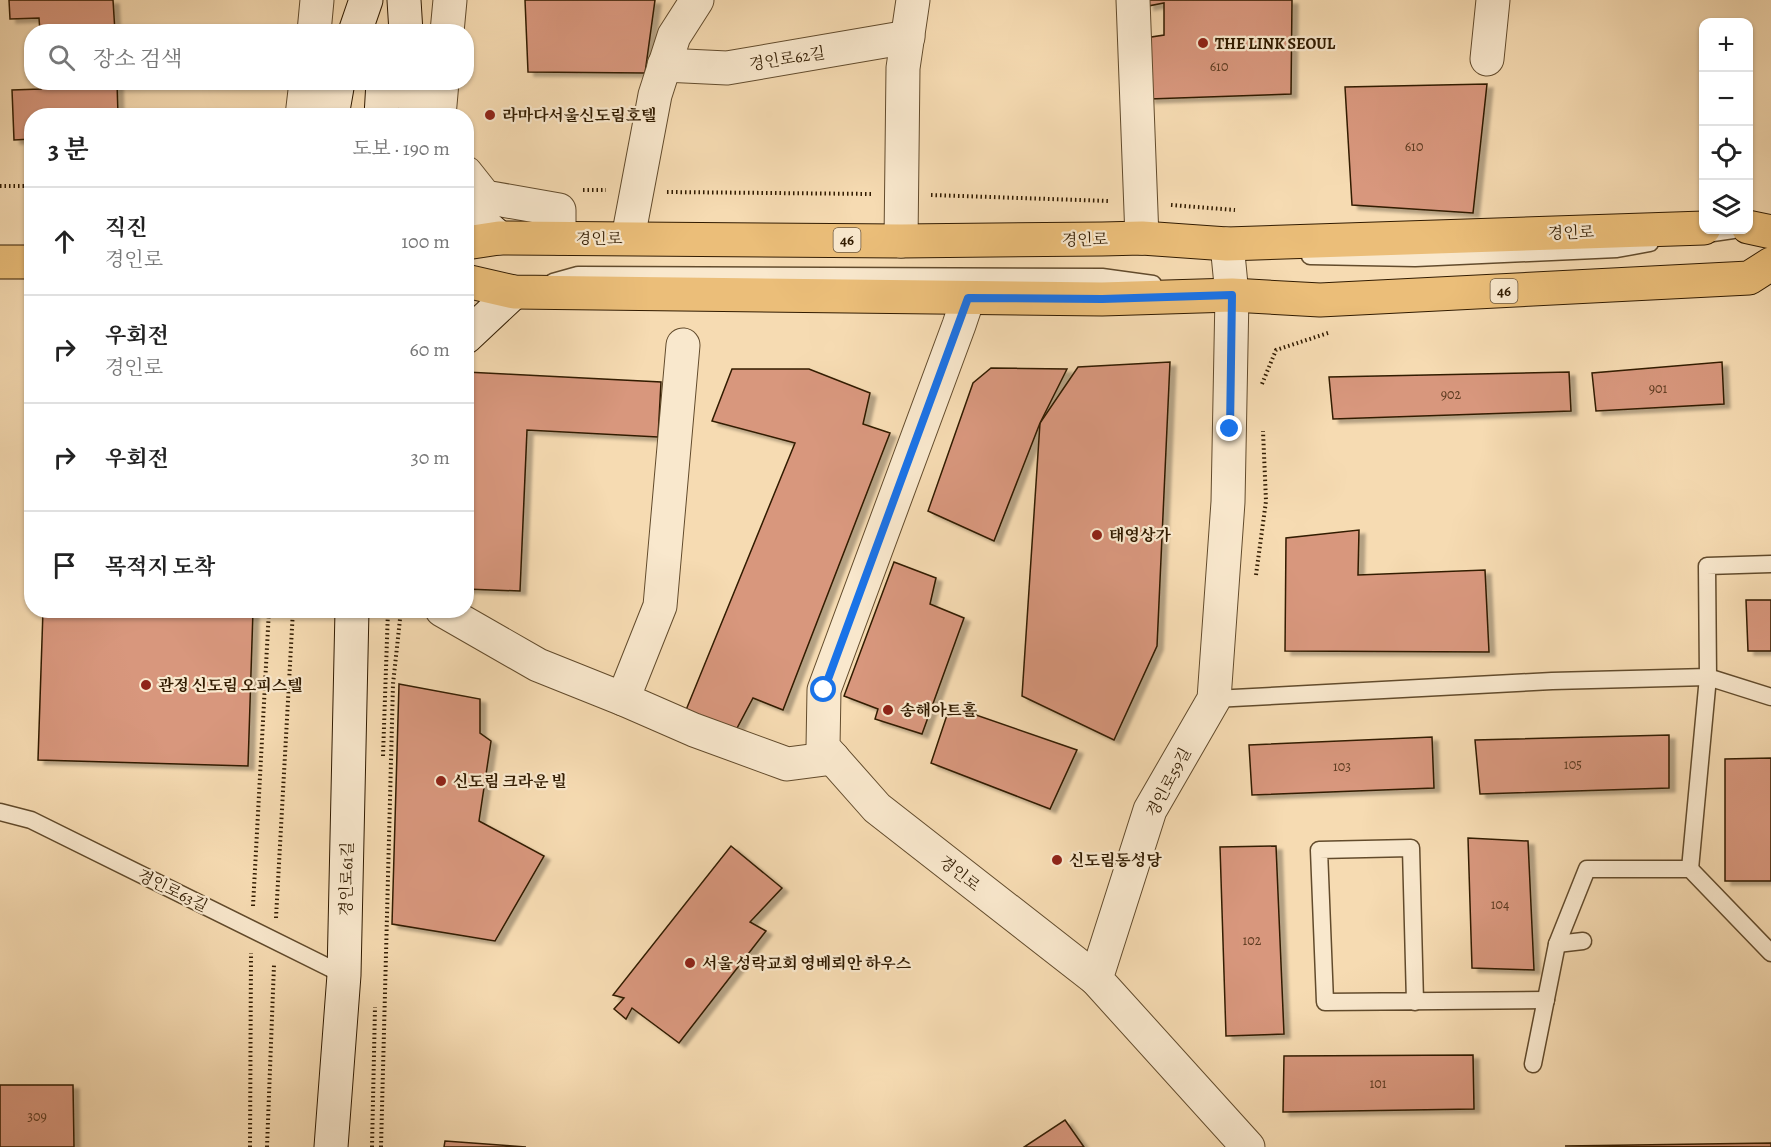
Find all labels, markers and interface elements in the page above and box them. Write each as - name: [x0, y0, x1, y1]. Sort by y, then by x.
- map controls: [1699, 18, 1753, 234]
- button: +: [1699, 18, 1753, 72]
- search box: [24, 24, 474, 90]
- place label: THE LINK SEOUL: [1215, 33, 1336, 55]
- marker: THE LINK SEOUL: [1196, 36, 1210, 50]
- icon: search: [45, 41, 78, 74]
- street label: 경인로62길: [747, 42, 827, 76]
- text: 장소 검색: [93, 44, 182, 74]
- house number: 610: [1210, 57, 1228, 76]
- button: −: [1699, 72, 1753, 126]
- place label: 라마다서울신도림호텔: [502, 105, 657, 127]
- marker: 라마다서울신도림호텔: [483, 108, 497, 122]
- button: locate: [1699, 126, 1753, 180]
- text: 3 분: [48, 132, 89, 167]
- text: 도보 · 190 m: [352, 135, 450, 162]
- house number: 610: [1405, 137, 1423, 156]
- button: layers: [1699, 180, 1753, 234]
- text: 직진: [105, 213, 148, 243]
- street label: 경인로: [1547, 221, 1595, 245]
- icon: ahead: [48, 225, 81, 258]
- text: 100 m: [401, 228, 450, 255]
- street label: 경인로: [576, 228, 623, 250]
- road number: 46: [834, 228, 860, 252]
- street label: 경인로: [1062, 229, 1109, 251]
- text: 경인로: [105, 246, 163, 273]
- road number: 46: [1490, 279, 1518, 303]
- text: 우회전: [105, 321, 169, 351]
- icon: right: [48, 333, 81, 366]
- text: 60 m: [410, 336, 450, 363]
- text: 경인로: [105, 354, 163, 381]
- house number: 901: [1649, 379, 1668, 398]
- house number: 902: [1441, 385, 1462, 404]
- route end: [1216, 415, 1242, 441]
- icon: right: [48, 441, 81, 474]
- text: 우회전: [105, 444, 169, 474]
- text: 30 m: [410, 444, 450, 471]
- place label: 태영상가: [1109, 525, 1171, 547]
- marker: 태영상가: [1090, 528, 1104, 542]
- icon: arrive: [48, 549, 81, 582]
- text: 목적지 도착: [105, 552, 215, 582]
- place label: 관정 신도림 오피스텔: [158, 675, 303, 697]
- route start: [810, 676, 836, 702]
- marker: 관정 신도림 오피스텔: [139, 678, 153, 692]
- place label: 송해아트홀: [900, 700, 978, 722]
- marker: 송해아트홀: [881, 703, 895, 717]
- street label: 경인로59길: [1141, 744, 1196, 821]
- house number: 105: [1564, 755, 1582, 774]
- house number: 103: [1333, 757, 1351, 776]
- place label: 신도림 크라운 빌: [453, 771, 567, 793]
- marker: 신도림 크라운 빌: [434, 774, 448, 788]
- street label: 경인로61길: [335, 841, 359, 917]
- place label: 신도림동성당: [1069, 850, 1162, 872]
- street label: 경인로: [934, 851, 985, 897]
- marker: 신도림동성당: [1050, 853, 1064, 867]
- street label: 경인로63길: [134, 864, 211, 917]
- house number: 104: [1491, 895, 1509, 914]
- house number: 102: [1243, 931, 1262, 950]
- place label: 서울 성락교회 영베뢰안 하우스: [702, 953, 912, 975]
- marker: 서울 성락교회 영베뢰안 하우스: [683, 956, 697, 970]
- house number: 101: [1369, 1074, 1387, 1093]
- house number: 309: [27, 1107, 47, 1126]

